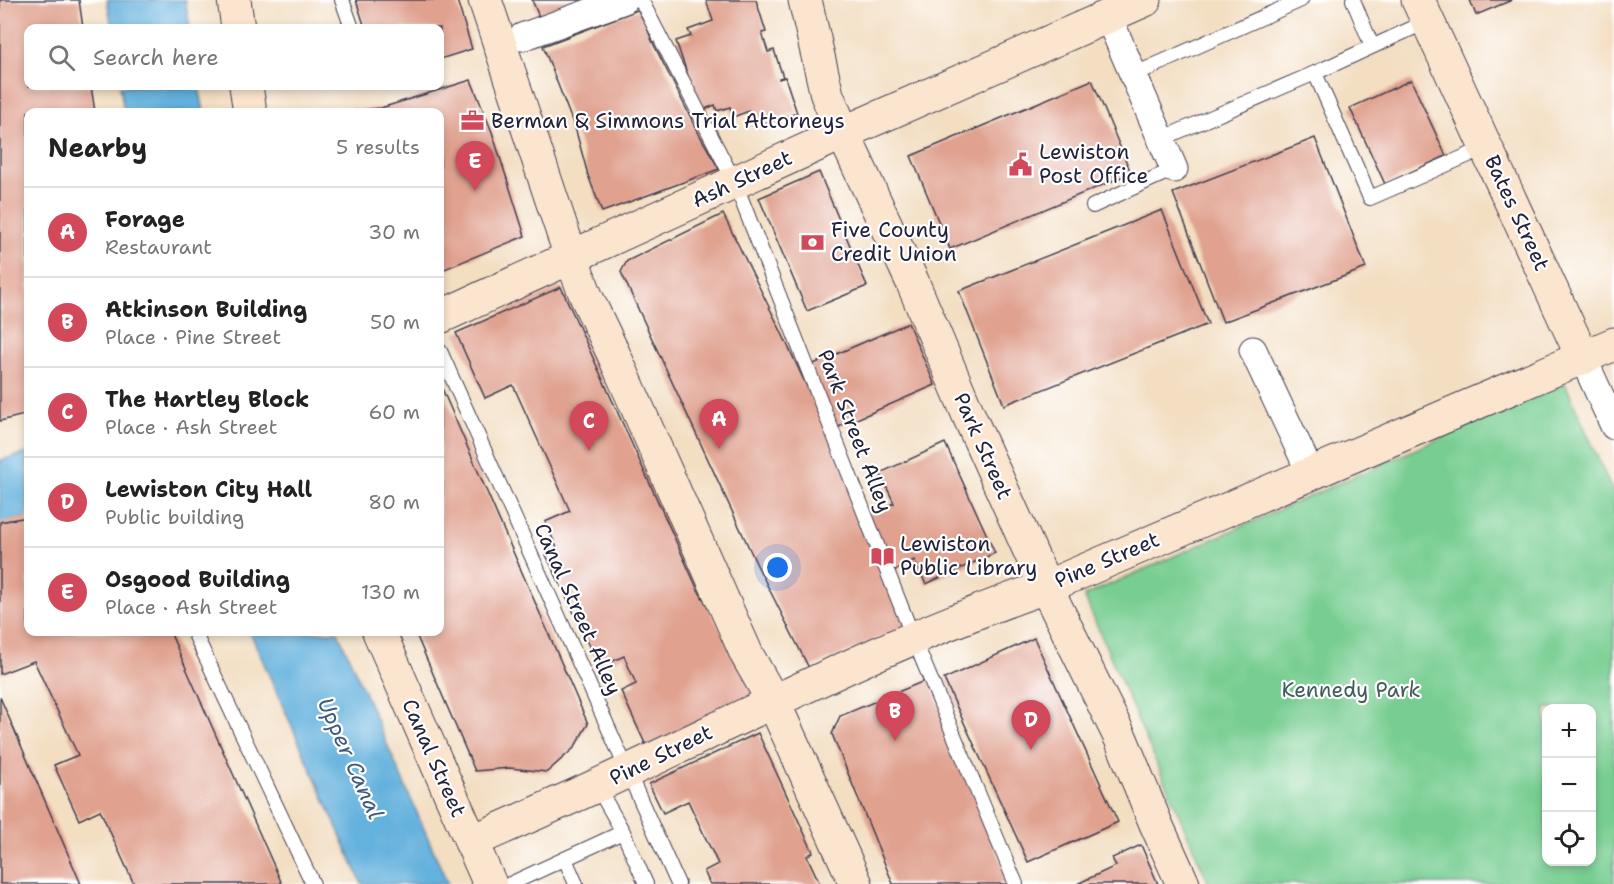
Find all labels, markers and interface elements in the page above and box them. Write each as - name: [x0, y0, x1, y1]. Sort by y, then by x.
- search box: [24, 24, 444, 90]
- icon: search: [45, 41, 78, 74]
- text: Search here: [93, 43, 219, 72]
- place label: Berman & Simmons Trial Attorneys: [491, 107, 845, 135]
- office icon: Berman & Simmons Trial Attorneys: [460, 108, 486, 134]
- text: Nearby: [48, 130, 147, 165]
- text: 5 results: [336, 134, 420, 160]
- place label: Lewiston Post Office: [1039, 138, 1148, 190]
- pin: E: [456, 142, 494, 191]
- street label: Ash Street: [687, 144, 797, 214]
- public building icon: Lewiston Post Office: [1008, 151, 1034, 177]
- street label: Bates Street: [1478, 151, 1556, 275]
- text: Forage: [105, 205, 185, 234]
- place label: Five County Credit Union: [831, 216, 957, 268]
- text: A: [60, 219, 75, 245]
- text: 30 m: [368, 219, 420, 245]
- bank icon: Five County Credit Union: [800, 229, 826, 255]
- text: Restaurant: [105, 234, 212, 260]
- text: Atkinson Building: [105, 295, 307, 324]
- text: B: [61, 309, 74, 335]
- text: 50 m: [370, 309, 420, 335]
- text: Place · Pine Street: [105, 324, 281, 350]
- street label: Park Street Alley: [811, 345, 899, 517]
- text: The Hartley Block: [105, 385, 309, 414]
- street label: Park Street: [947, 388, 1019, 504]
- text: C: [61, 399, 74, 425]
- text: 60 m: [368, 399, 420, 425]
- pin: A: [700, 400, 738, 449]
- pin: C: [570, 402, 608, 451]
- text: Place · Ash Street: [105, 414, 277, 440]
- text: Lewiston City Hall: [105, 475, 312, 504]
- text: D: [60, 489, 75, 515]
- text: 80 m: [368, 489, 420, 515]
- text: Public building: [105, 504, 244, 530]
- street label: Canal Street Alley: [528, 519, 628, 699]
- street label: Pine Street: [1050, 525, 1164, 595]
- place label: Lewiston Public Library: [900, 530, 1037, 582]
- library icon: Lewiston Public Library: [869, 543, 895, 569]
- your location: [763, 553, 792, 582]
- text: Osgood Building: [105, 565, 290, 594]
- text: E: [61, 579, 74, 605]
- text: 130 m: [361, 579, 420, 605]
- text: Place · Ash Street: [105, 594, 277, 620]
- park label: Kennedy Park: [1281, 676, 1421, 704]
- pin: B: [876, 692, 914, 741]
- water label: Upper Canal: [311, 693, 390, 824]
- street label: Canal Street: [395, 694, 473, 822]
- pin: D: [1012, 700, 1050, 750]
- map controls: [1542, 704, 1596, 866]
- button: +: [1542, 704, 1596, 758]
- street label: Pine Street: [605, 718, 717, 792]
- button: −: [1542, 758, 1596, 812]
- button: locate: [1542, 812, 1596, 866]

